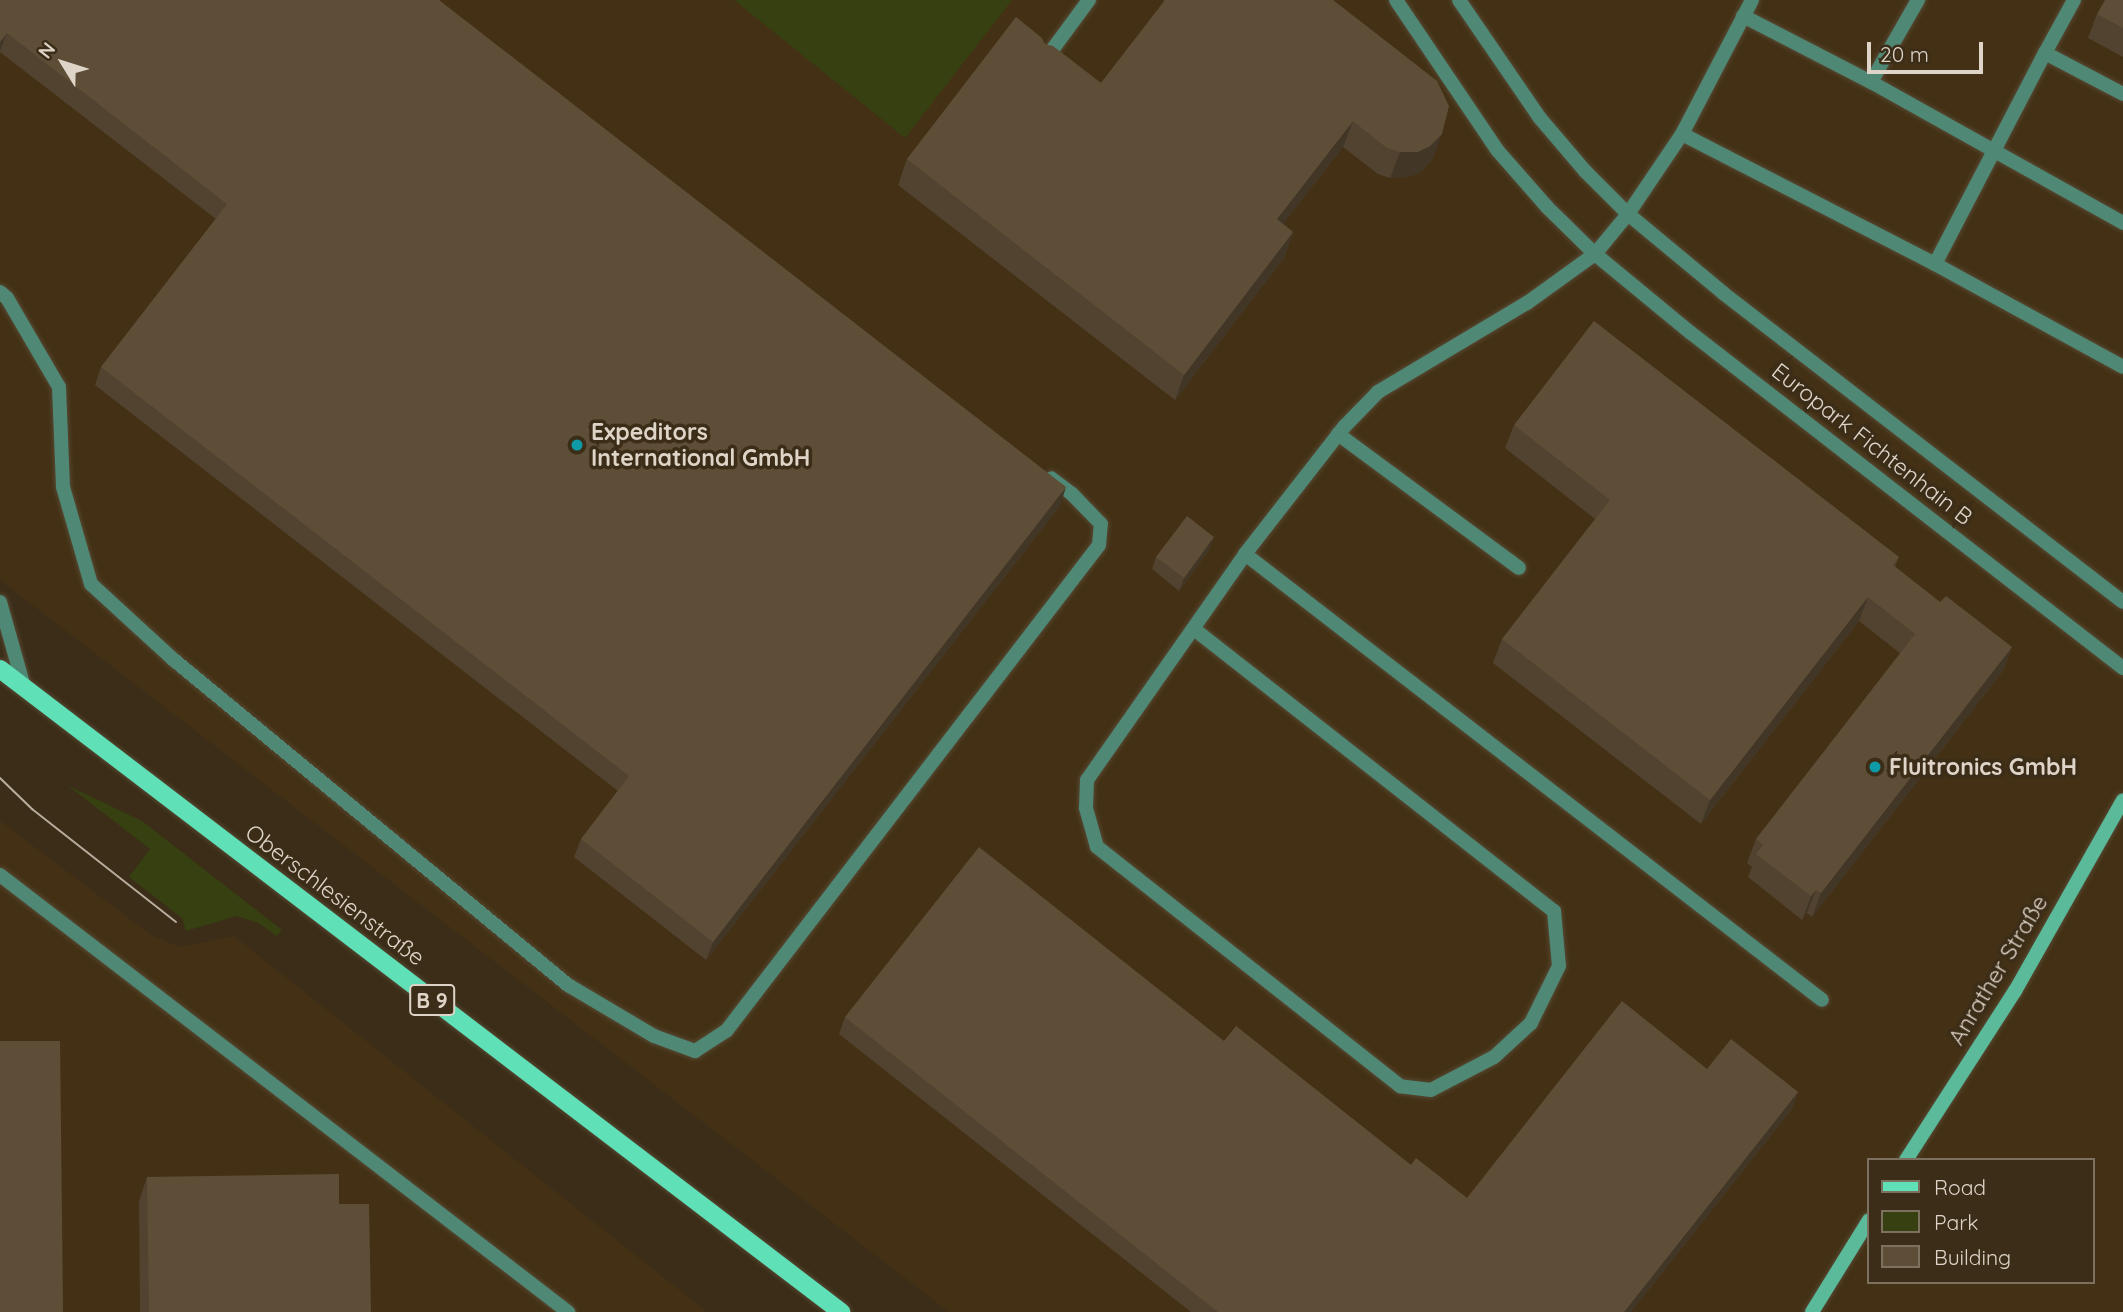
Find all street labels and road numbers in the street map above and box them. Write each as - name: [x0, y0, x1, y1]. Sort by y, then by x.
- street label: Europark Fichtenhain B: [1766, 357, 1978, 531]
- street label: Oberschlesienstraße: [240, 819, 430, 971]
- street label: Anrather Straße: [1942, 890, 2054, 1050]
- road number: B 9: [408, 982, 457, 1018]

